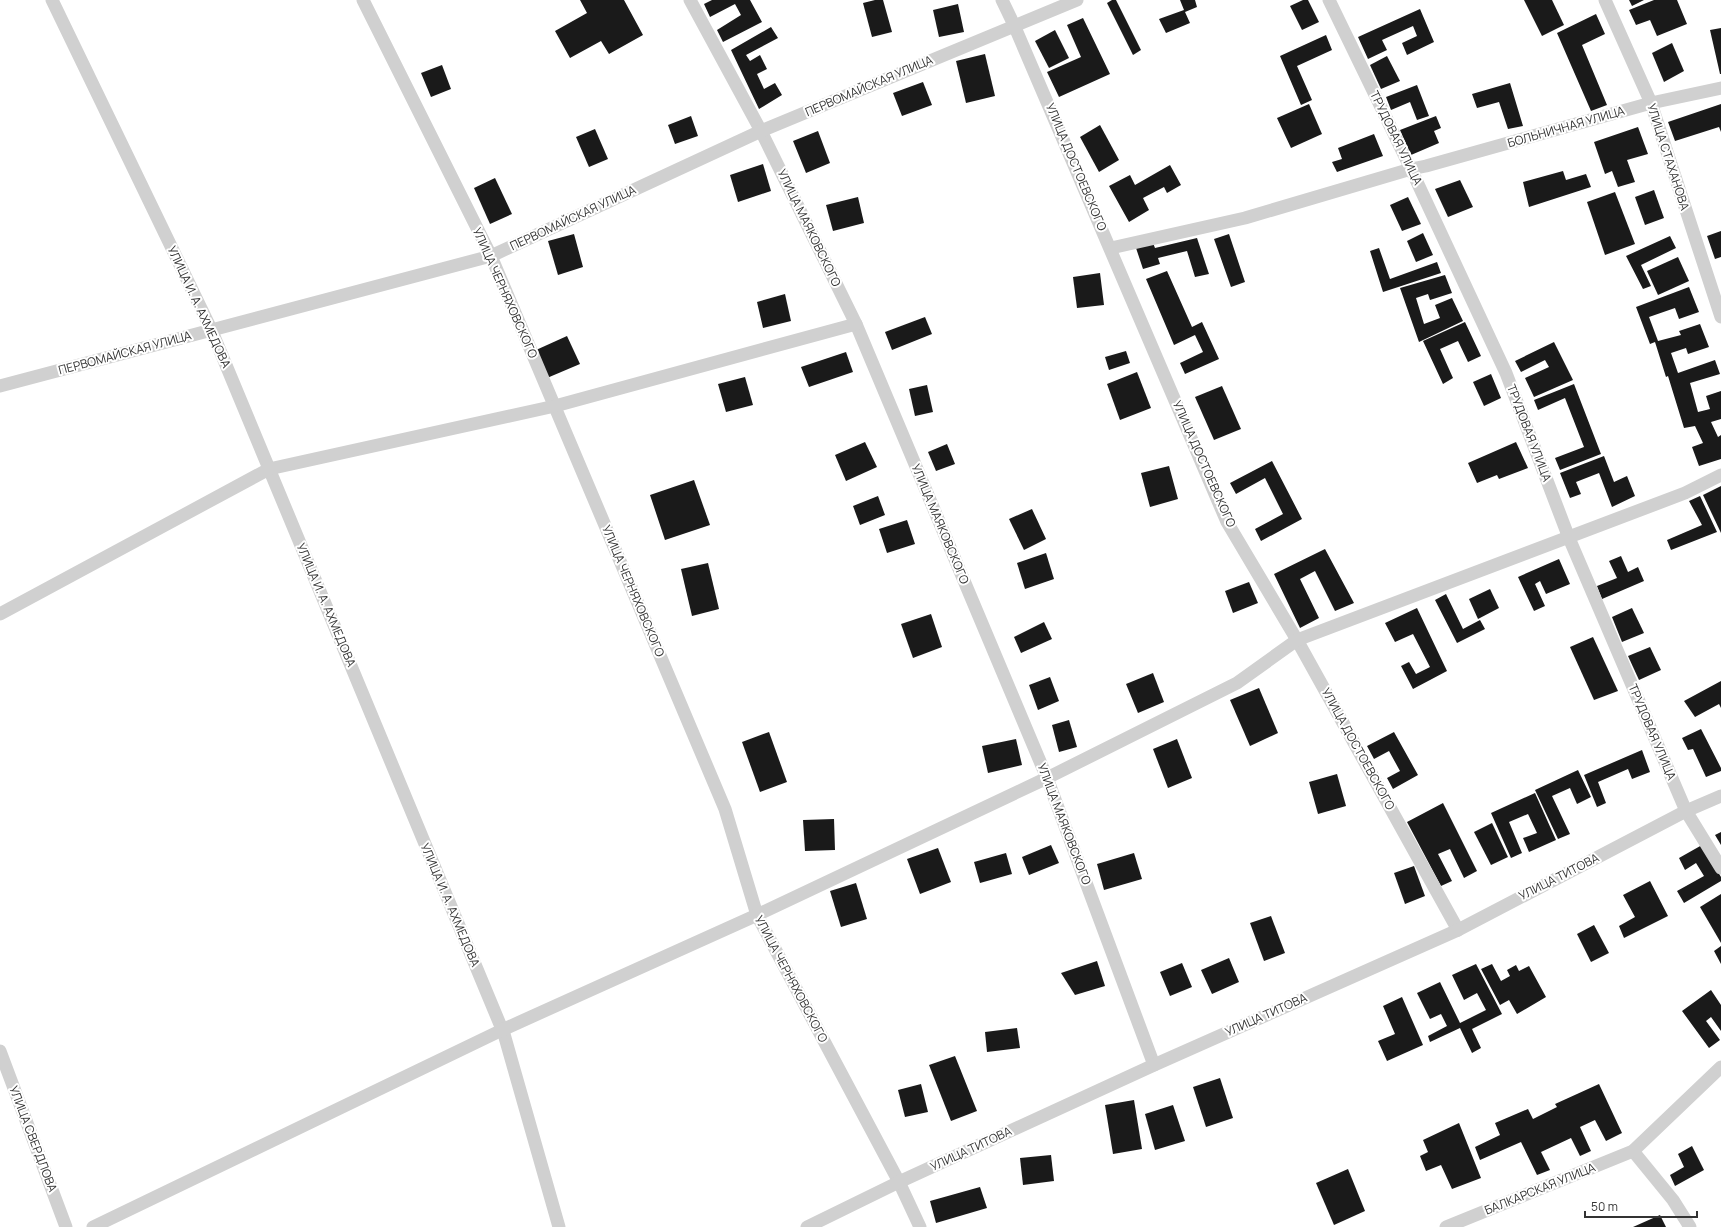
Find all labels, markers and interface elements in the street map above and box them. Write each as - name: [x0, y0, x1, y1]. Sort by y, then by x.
- street label: ПЕРВОМАЙСКАЯ УЛИЦА: [802, 51, 936, 120]
- street label: ТРУДОВАЯ УЛИЦА: [1366, 88, 1427, 188]
- street label: УЛИЦА ДОСТОЕВСКОГО: [1042, 100, 1111, 233]
- street label: УЛИЦА СТАХАНОВА: [1643, 101, 1694, 213]
- street label: БОЛЬНИЧНАЯ УЛИЦА: [1505, 102, 1627, 151]
- street label: УЛИЦА МАЯКОВСКОГО: [774, 166, 845, 290]
- street label: ПЕРВОМАЙСКАЯ УЛИЦА: [507, 181, 639, 254]
- street label: УЛИЦА ЧЕРНЯХОВСКОГО: [469, 225, 542, 361]
- street label: УЛИЦА И. А. АХМЕДОВА: [164, 243, 235, 371]
- street label: ПЕРВОМАЙСКАЯ УЛИЦА: [56, 326, 194, 378]
- street label: ТРУДОВАЯ УЛИЦА: [1503, 382, 1556, 484]
- street label: УЛИЦА ДОСТОЕВСКОГО: [1169, 398, 1240, 530]
- street label: УЛИЦА МАЯКОВСКОГО: [907, 461, 974, 587]
- street label: УЛИЦА ЧЕРНЯХОВСКОГО: [598, 522, 669, 660]
- street label: УЛИЦА И. А. АХМЕДОВА: [293, 540, 360, 670]
- street label: ТРУДОВАЯ УЛИЦА: [1625, 681, 1681, 783]
- street label: УЛИЦА ДОСТОЕВСКОГО: [1318, 685, 1399, 813]
- street label: УЛИЦА МАЯКОВСКОГО: [1033, 761, 1096, 887]
- street label: УЛИЦА И. А. АХМЕДОВА: [417, 840, 484, 970]
- street label: УЛИЦА ТИТОВА: [1516, 849, 1602, 904]
- street label: УЛИЦА ЧЕРНЯХОВСКОГО: [751, 912, 832, 1045]
- street label: УЛИЦА ТИТОВА: [1222, 989, 1310, 1040]
- street label: УЛИЦА СВЕРДЛОВА: [5, 1083, 62, 1195]
- street label: УЛИЦА ТИТОВА: [927, 1122, 1015, 1175]
- street label: БАЛКАРСКАЯ УЛИЦА: [1482, 1158, 1598, 1219]
- scale bar: [1585, 1193, 1697, 1219]
- text: 50 m: [1591, 1198, 1618, 1215]

